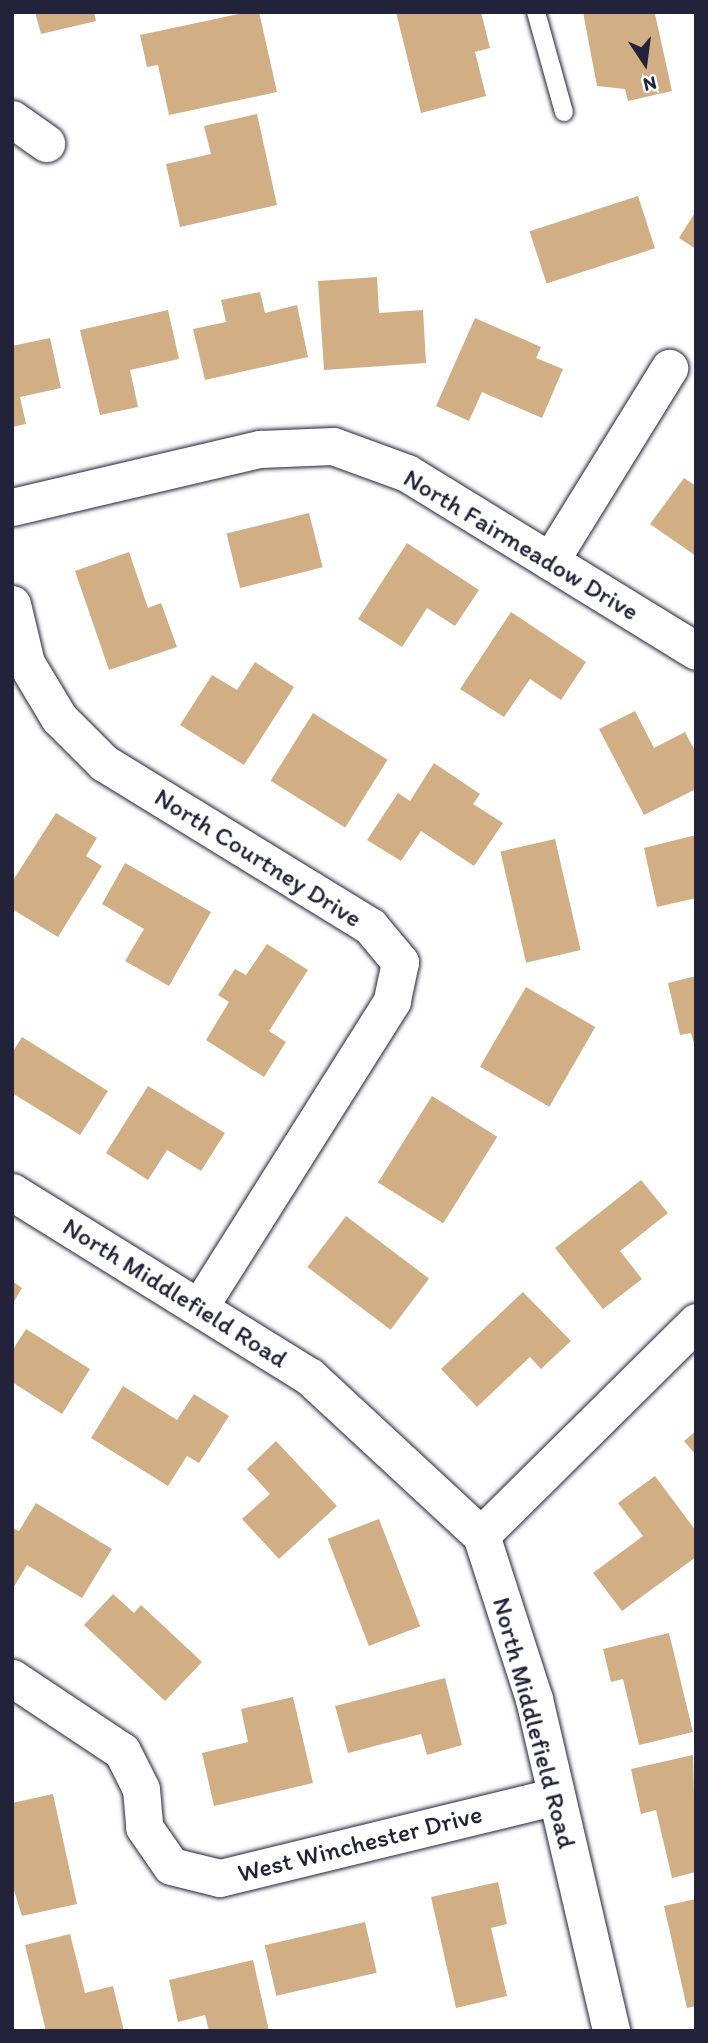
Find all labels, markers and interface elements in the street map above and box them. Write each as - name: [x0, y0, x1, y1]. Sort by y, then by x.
- north arrow: [610, 28, 680, 98]
- text: N: [641, 71, 659, 97]
- street label: North Fairmeadow Drive: [397, 462, 645, 628]
- street label: North Courtney Drive: [148, 782, 368, 934]
- street label: North Middlefield Road: [57, 1211, 293, 1375]
- street label: North Middlefield Road: [486, 1594, 582, 1852]
- street label: West Winchester Drive: [234, 1798, 486, 1890]

